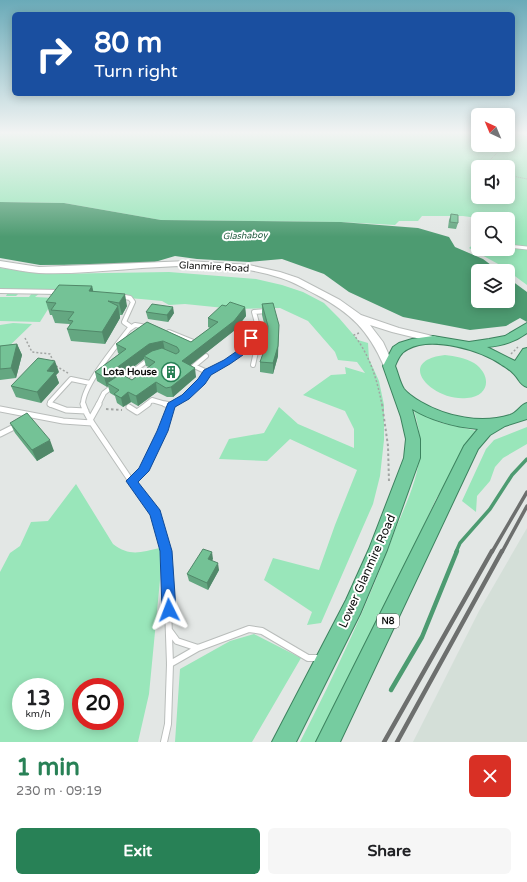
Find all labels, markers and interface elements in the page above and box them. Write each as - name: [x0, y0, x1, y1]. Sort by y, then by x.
- text: 80 m: [94, 26, 162, 60]
- icon: right: [28, 28, 80, 80]
- text: Turn right: [94, 60, 178, 82]
- north arrow: [471, 108, 515, 152]
- map controls: [471, 108, 515, 308]
- button: sound: [471, 160, 515, 204]
- button: search: [471, 212, 515, 256]
- water label: Glashaboy: [222, 230, 269, 242]
- street label: Glanmire Road: [178, 259, 250, 275]
- button: layers: [471, 264, 515, 308]
- pin: [234, 321, 268, 355]
- icon: arrive: [240, 327, 262, 349]
- building icon: Lota House: [160, 361, 182, 383]
- place label: Lota House: [103, 366, 157, 378]
- street label: Lower Glanmire Road: [336, 512, 398, 630]
- position arrow: [148, 589, 190, 631]
- road number: N8: [377, 614, 399, 628]
- speed limit sign: 20: [72, 678, 124, 730]
- text: 13: [25, 687, 51, 711]
- text: km/h: [25, 708, 51, 720]
- text: 1 min: [16, 753, 80, 782]
- button: close: [469, 755, 511, 797]
- text: 230 m · 09:19: [16, 783, 102, 799]
- button: Exit: [16, 828, 260, 874]
- button: Share: [268, 828, 511, 874]

